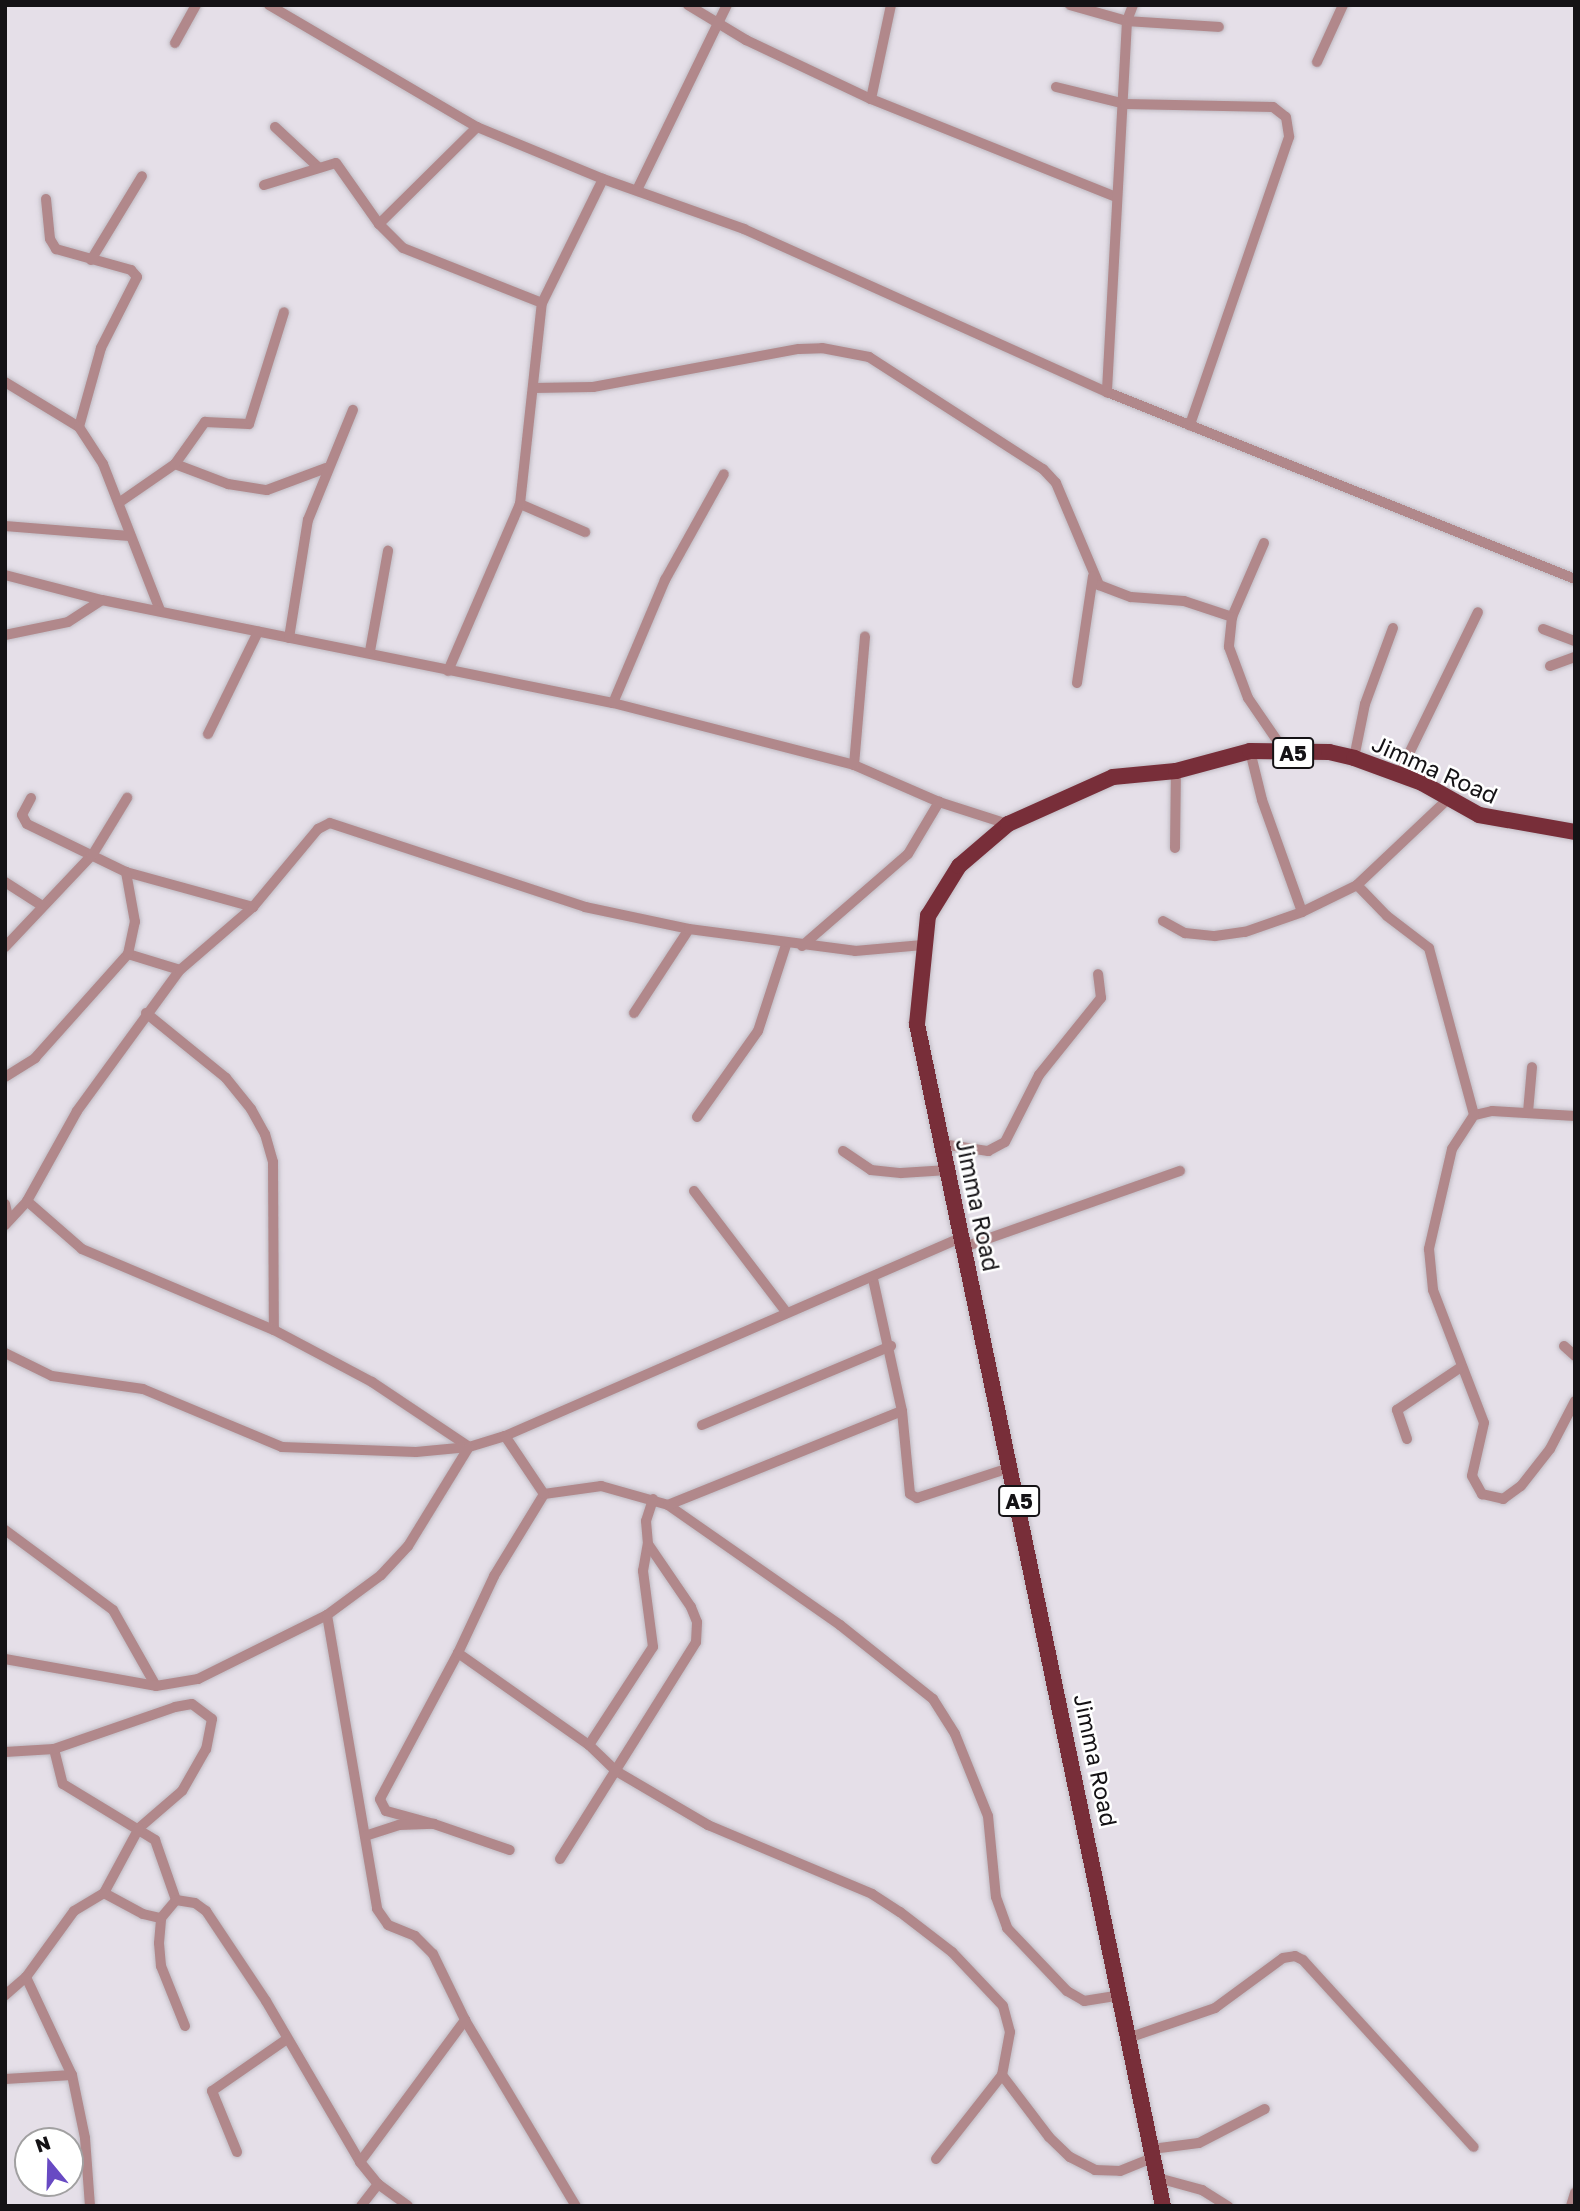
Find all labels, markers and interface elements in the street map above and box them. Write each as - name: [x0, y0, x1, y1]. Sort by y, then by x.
- street label: Jimma Road: [1368, 729, 1502, 809]
- road number: A5: [1272, 736, 1314, 770]
- street label: Jimma Road: [950, 1136, 1006, 1274]
- road number: A5: [998, 1484, 1040, 1518]
- street label: Jimma Road: [1068, 1691, 1124, 1829]
- north arrow: [14, 2127, 84, 2197]
- text: N: [32, 2130, 53, 2157]

